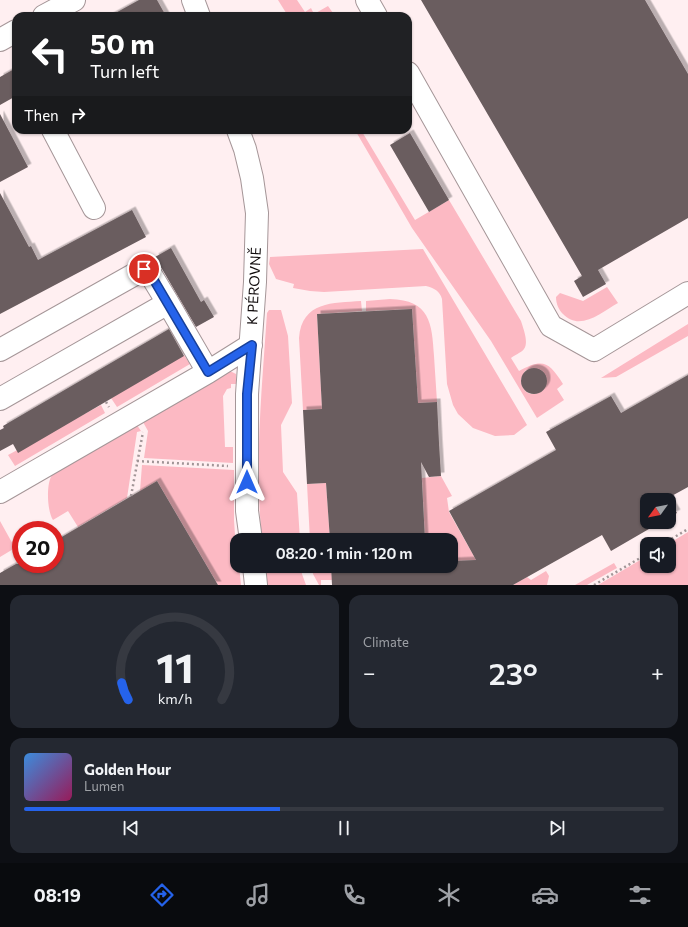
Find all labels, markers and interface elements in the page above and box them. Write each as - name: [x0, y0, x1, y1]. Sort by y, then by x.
- text: 50 m: [90, 26, 155, 60]
- icon: left: [24, 28, 76, 80]
- text: Turn left: [90, 60, 159, 82]
- icon: right: [67, 104, 89, 126]
- text: Then: [24, 106, 59, 124]
- street label: K PÉROVNĚ: [243, 247, 264, 325]
- pin: [127, 252, 161, 286]
- icon: arrive: [133, 258, 155, 280]
- position arrow: [226, 461, 268, 503]
- north arrow: [640, 493, 676, 529]
- map controls: [640, 493, 676, 573]
- speed limit sign: 20: [12, 521, 64, 573]
- button: sound: [640, 537, 676, 573]
- text: 08:20 · 1 min · 120 m: [276, 544, 412, 562]
- text: Climate: [363, 634, 409, 650]
- text: 11: [156, 640, 193, 691]
- text: 23°: [489, 654, 538, 691]
- text: −: [363, 659, 376, 686]
- text: +: [651, 659, 664, 686]
- text: km/h: [157, 688, 192, 706]
- text: Golden Hour: [84, 760, 171, 778]
- text: Lumen: [84, 778, 124, 794]
- icon: previous: [120, 817, 142, 839]
- icon: pause: [333, 817, 355, 839]
- icon: next: [546, 817, 568, 839]
- icon: directions: [148, 881, 176, 909]
- icon: music: [244, 881, 272, 909]
- icon: phone: [340, 881, 368, 909]
- icon: climate: [435, 881, 463, 909]
- icon: car: [531, 881, 559, 909]
- icon: filters: [626, 881, 654, 909]
- text: 08:19: [34, 884, 81, 906]

